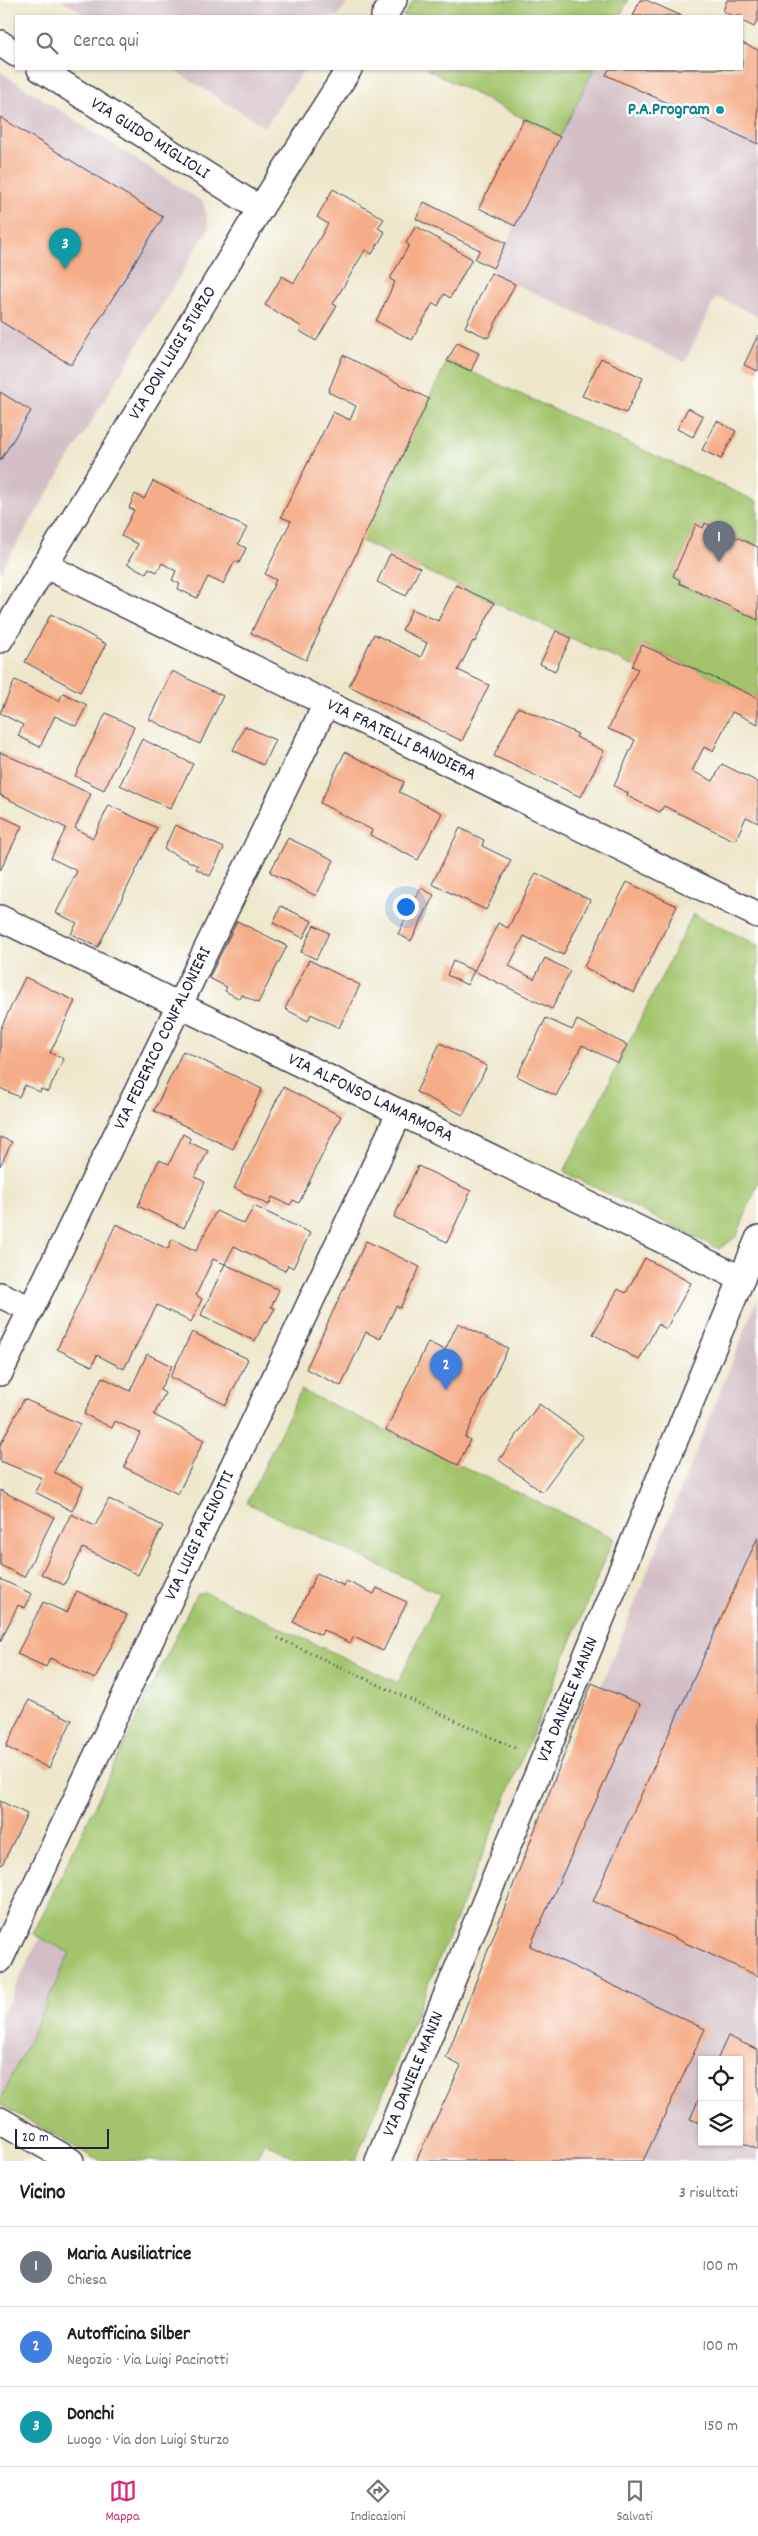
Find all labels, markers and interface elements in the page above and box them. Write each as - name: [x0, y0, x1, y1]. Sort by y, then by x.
- search box: [15, 15, 743, 70]
- icon: search: [33, 29, 61, 57]
- text: Cerca qui: [73, 29, 139, 56]
- street label: VIA GUIDO MIGLIOLI: [85, 92, 214, 186]
- place label: P.A.Program: [628, 98, 710, 123]
- marker: P.A.Program: [714, 104, 726, 116]
- pin: 3: [49, 228, 81, 269]
- street label: VIA DON LUIGI STURZO: [123, 281, 223, 425]
- pin: 1: [703, 521, 735, 562]
- street label: VIA FRATELLI BANDIERA: [322, 693, 481, 788]
- your location: [393, 894, 419, 920]
- street label: VIA FEDERICO CONFALONIERI: [108, 943, 218, 1134]
- street label: VIA ALFONSO LAMARMORA: [284, 1047, 457, 1149]
- pin: 2: [430, 1349, 462, 1390]
- street label: VIA LUIGI PACINOTTI: [159, 1467, 242, 1605]
- street label: VIA DANIELE MANIN: [531, 1633, 605, 1766]
- street label: VIA DANIELE MANIN: [377, 2008, 451, 2141]
- map controls: [698, 2056, 743, 2146]
- button: locate: [698, 2056, 743, 2101]
- button: layers: [698, 2101, 743, 2146]
- scale bar: [15, 2126, 109, 2149]
- text: 20 m: [22, 2128, 49, 2148]
- text: Vicino: [20, 2179, 65, 2209]
- text: 3 risultati: [679, 2182, 738, 2205]
- text: Maria Ausiliatrice: [67, 2242, 191, 2269]
- text: 1: [34, 2255, 38, 2278]
- text: 100 m: [702, 2255, 738, 2278]
- text: Chiesa: [67, 2269, 106, 2292]
- text: Autofficina Silber: [67, 2322, 190, 2349]
- text: 2: [33, 2335, 40, 2358]
- text: 100 m: [702, 2335, 738, 2358]
- text: Negozio · Via Luigi Pacinotti: [67, 2349, 228, 2372]
- text: Donchi: [67, 2402, 114, 2429]
- text: 3: [32, 2415, 40, 2438]
- text: 150 m: [704, 2415, 738, 2438]
- text: Luogo · Via don Luigi Sturzo: [67, 2429, 229, 2452]
- tab: Mappa: [105, 2477, 140, 2527]
- tab: Indicazioni: [350, 2477, 406, 2527]
- tab: Salvati: [616, 2477, 653, 2527]

